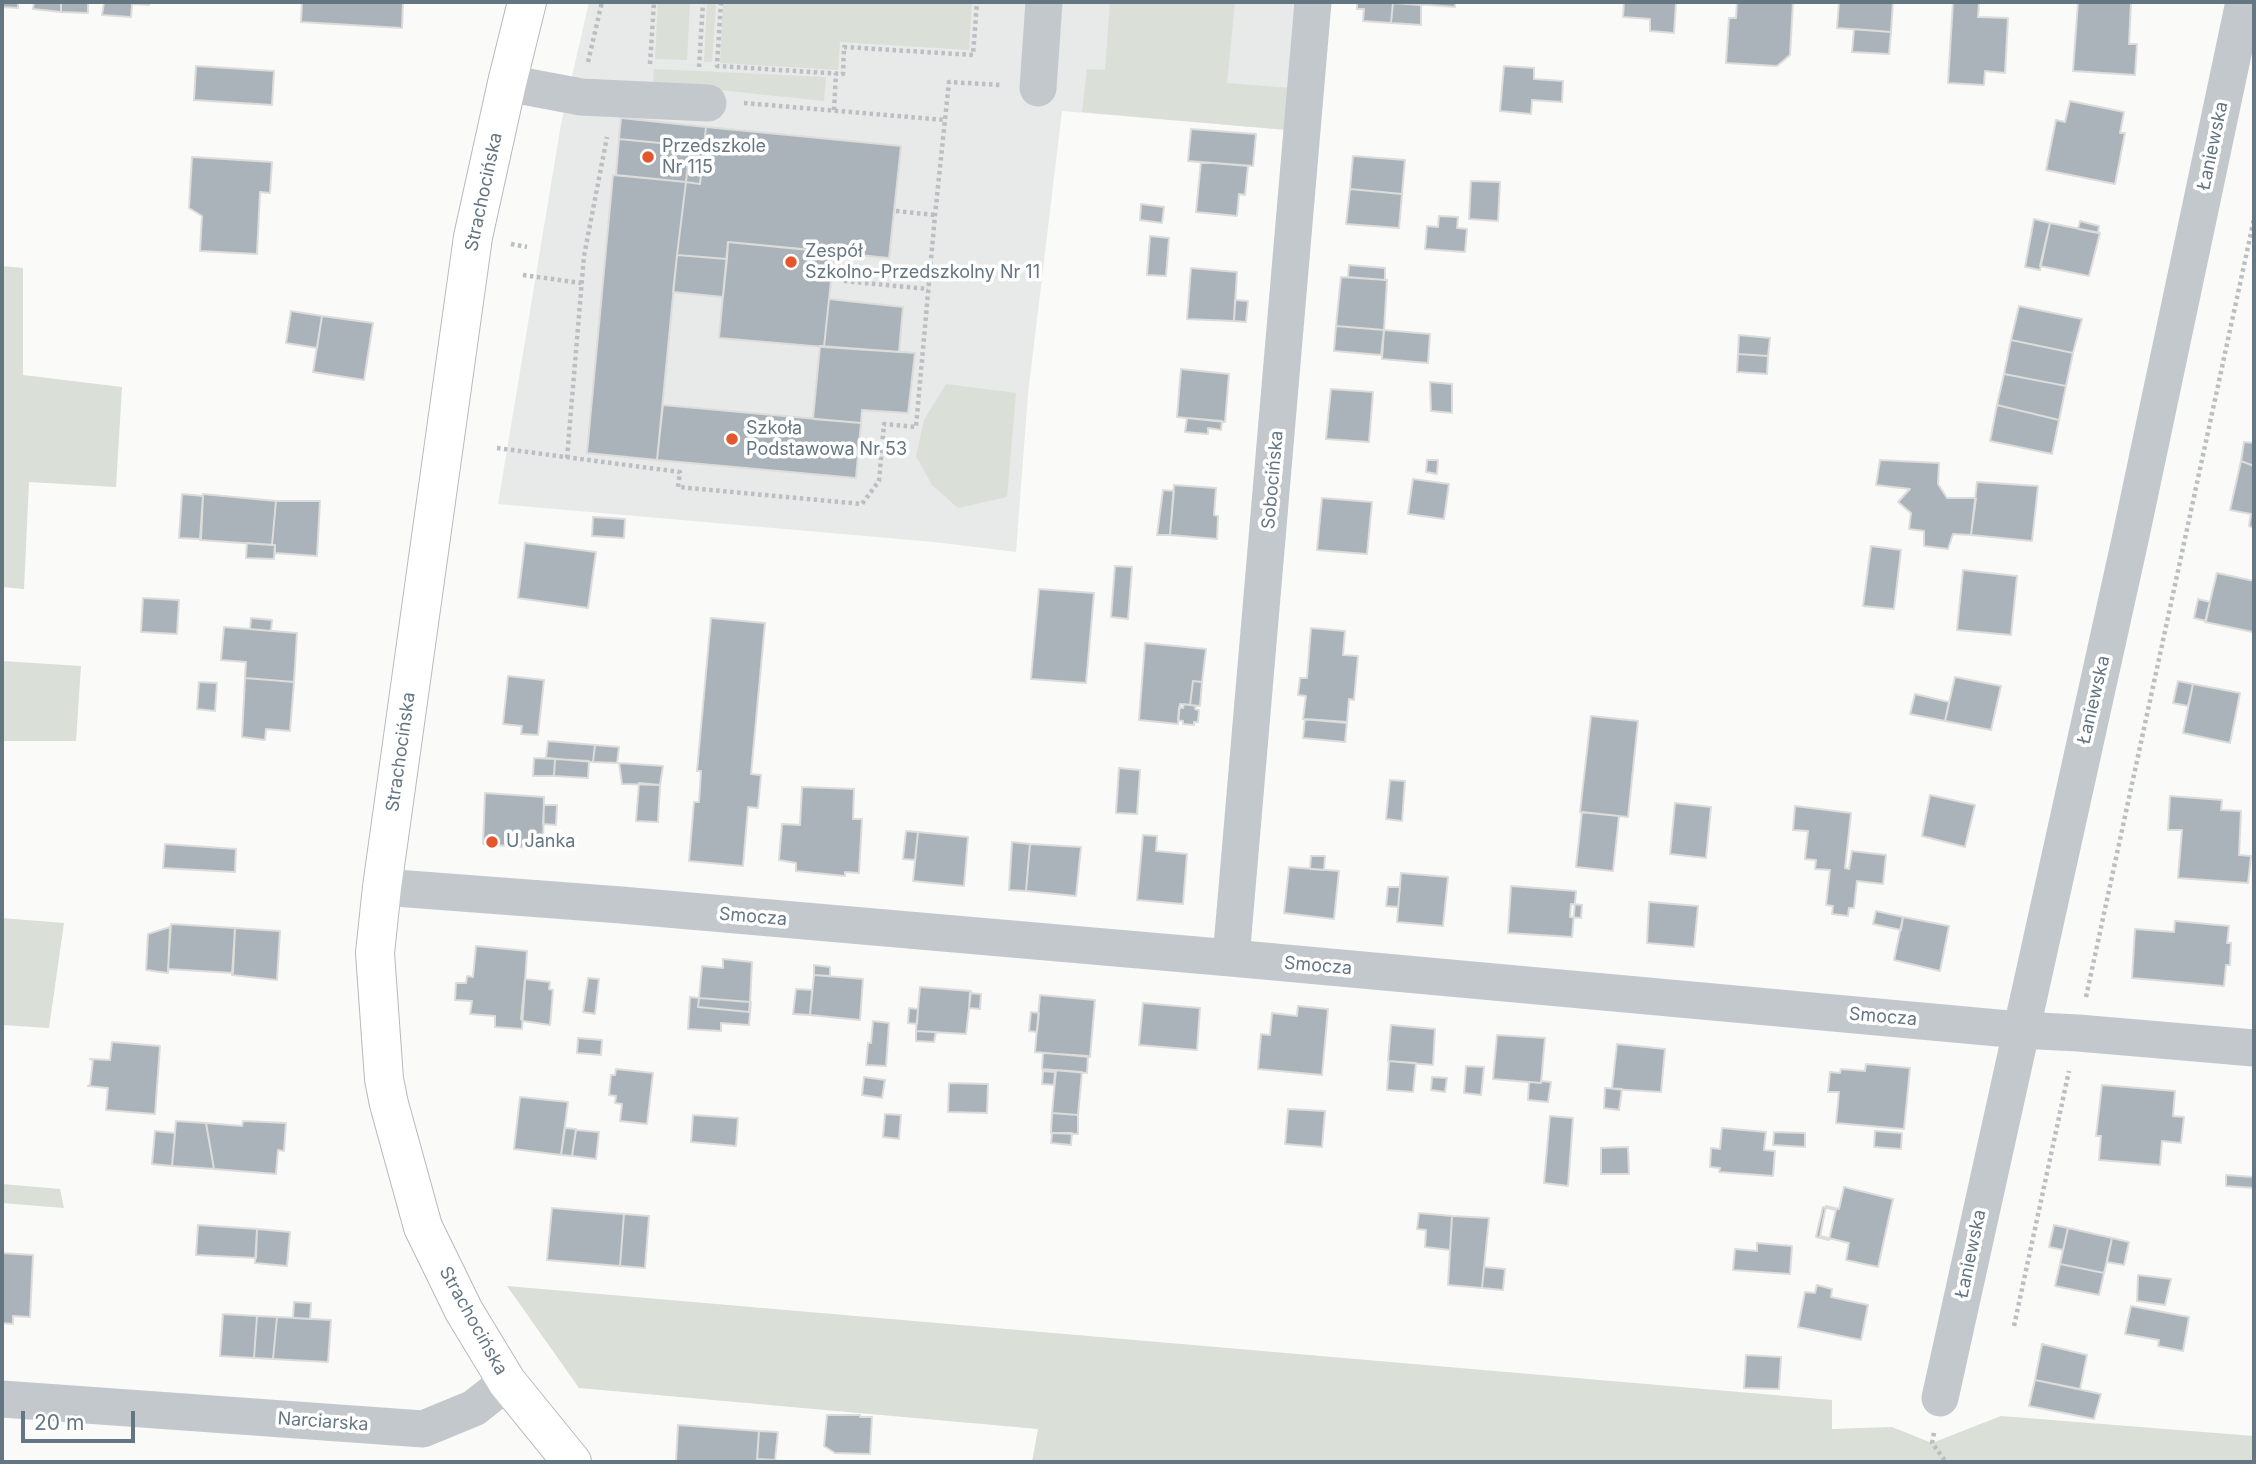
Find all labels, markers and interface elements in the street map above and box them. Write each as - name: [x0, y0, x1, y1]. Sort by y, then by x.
- street label: Łaniewska: [2193, 100, 2233, 192]
- street label: Strachocińska: [461, 131, 507, 253]
- place label: Przedszkole Nr 115: [662, 136, 766, 178]
- marker: Przedszkole Nr 115: [640, 149, 656, 165]
- place label: Zespół Szkolno-Przedszkolny Nr 11: [805, 241, 1040, 284]
- marker: Zespół Szkolno-Przedszkolny Nr 11: [783, 254, 799, 270]
- place label: Szkoła Podstawowa Nr 53: [746, 418, 907, 460]
- street label: Sobocińska: [1258, 430, 1288, 530]
- marker: Szkoła Podstawowa Nr 53: [724, 431, 740, 447]
- street label: Łaniewska: [2073, 654, 2115, 746]
- street label: Strachocińska: [382, 691, 420, 813]
- place label: U Janka: [506, 831, 575, 853]
- marker: U Janka: [484, 834, 500, 850]
- street label: Smocza: [718, 903, 788, 931]
- street label: Smocza: [1283, 952, 1353, 980]
- street label: Smocza: [1848, 1003, 1918, 1031]
- street label: Łaniewska: [1951, 1208, 1991, 1300]
- street label: Strachocińska: [434, 1263, 512, 1379]
- scale bar: [24, 1398, 138, 1442]
- street label: Narciarska: [277, 1408, 369, 1436]
- text: 20 m: [34, 1410, 84, 1435]

